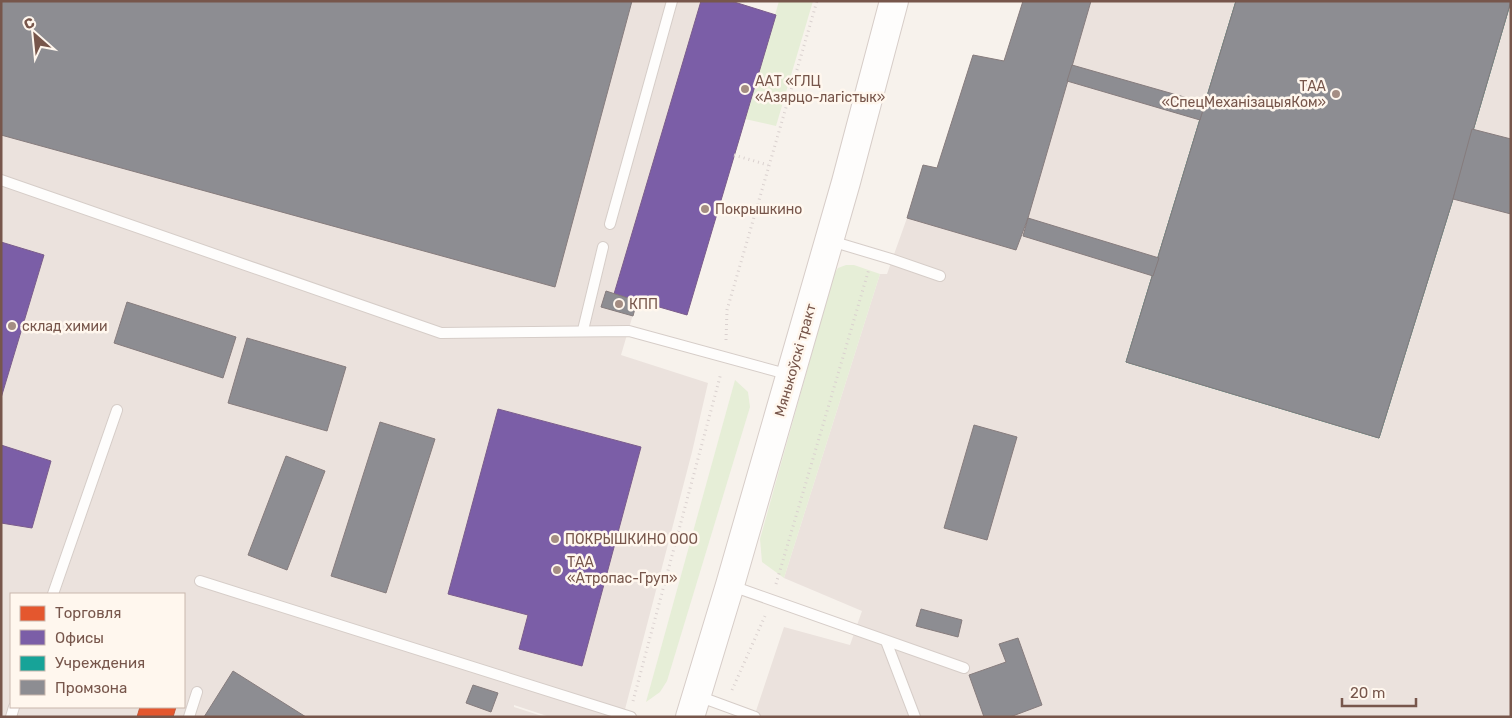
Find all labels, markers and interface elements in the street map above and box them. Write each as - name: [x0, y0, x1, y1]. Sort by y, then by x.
- north arrow: [10, 10, 60, 60]
- text: С: [21, 14, 38, 34]
- place label: ААТ «ГЛЦ «Азярцо-лагістык»: [755, 73, 885, 106]
- place label: ТАА «СпецМеханізацыяКом»: [1162, 78, 1327, 111]
- marker: ААТ «ГЛЦ «Азярцо-лагістык»: [739, 83, 751, 95]
- marker: ТАА «СпецМеханізацыяКом»: [1330, 88, 1342, 100]
- place label: Покрышкино: [715, 201, 802, 218]
- marker: Покрышкино: [699, 203, 711, 215]
- place label: КПП: [629, 296, 658, 313]
- marker: КПП: [613, 298, 625, 310]
- street label: Мянькоўскі тракт: [771, 302, 820, 419]
- place label: склад химии: [22, 318, 108, 335]
- marker: склад химии: [6, 320, 18, 332]
- place label: ПОКРЫШКИНО ООО: [565, 531, 698, 548]
- marker: ПОКРЫШКИНО ООО: [549, 533, 561, 545]
- place label: ТАА «Атропас-Груп»: [567, 554, 678, 587]
- marker: ТАА «Атропас-Груп»: [551, 564, 563, 576]
- legend: [10, 593, 185, 708]
- text: Торговля: [55, 604, 121, 622]
- text: Офисы: [55, 629, 104, 647]
- text: Учреждения: [55, 654, 145, 672]
- scale bar: [1342, 676, 1416, 708]
- text: Промзона: [55, 679, 127, 697]
- text: 20 m: [1350, 684, 1385, 702]

